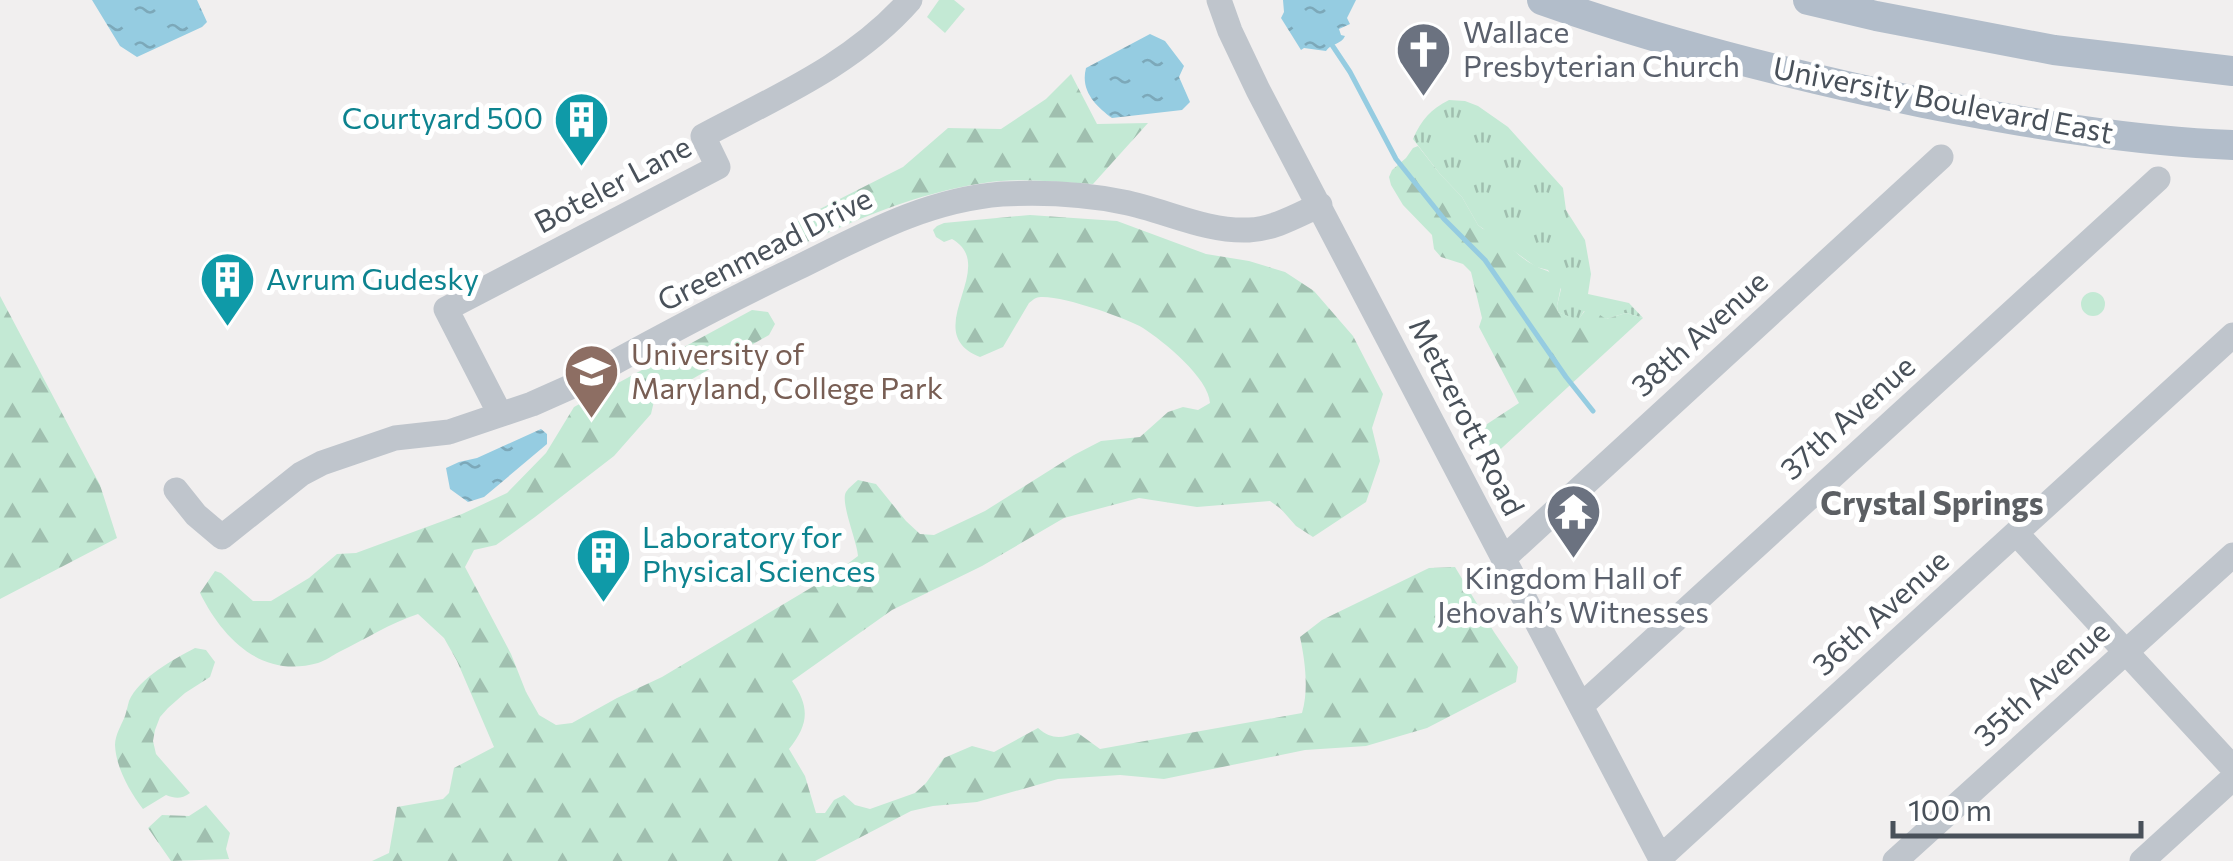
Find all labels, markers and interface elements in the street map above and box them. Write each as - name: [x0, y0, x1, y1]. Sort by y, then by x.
- place label: Wallace Presbyterian Church: [1463, 12, 1740, 83]
- church icon: Wallace Presbyterian Church: [1394, 20, 1454, 99]
- street label: University Boulevard East: [1770, 47, 2117, 150]
- building icon: Courtyard 500: [552, 89, 612, 168]
- place label: Courtyard 500: [342, 98, 543, 135]
- street label: Boteler Lane: [527, 126, 696, 240]
- street label: Greenmead Drive: [651, 178, 877, 318]
- building icon: Avrum Gudesky: [197, 250, 257, 329]
- place label: Avrum Gudesky: [266, 259, 479, 296]
- street label: 38th Avenue: [1623, 261, 1774, 403]
- street label: Metzerott Road: [1403, 311, 1534, 521]
- place label: University of Maryland, College Park: [631, 334, 943, 405]
- school or university icon: University of Maryland, College Park: [562, 342, 622, 421]
- street label: 37th Avenue: [1771, 346, 1921, 486]
- temple icon: Kingdom Hall of Jehovah’s Witnesses: [1543, 481, 1603, 560]
- district label: Crystal Springs: [1820, 482, 2044, 522]
- place label: Laboratory for Physical Sciences: [642, 517, 876, 588]
- building icon: Laboratory for Physical Sciences: [573, 525, 633, 604]
- street label: 36th Avenue: [1804, 540, 1955, 682]
- place label: Kingdom Hall of Jehovah’s Witnesses: [1437, 558, 1709, 629]
- street label: 35th Avenue: [1965, 612, 2116, 753]
- scale bar: [1893, 776, 2140, 838]
- text: 100 m: [1908, 790, 1992, 827]

